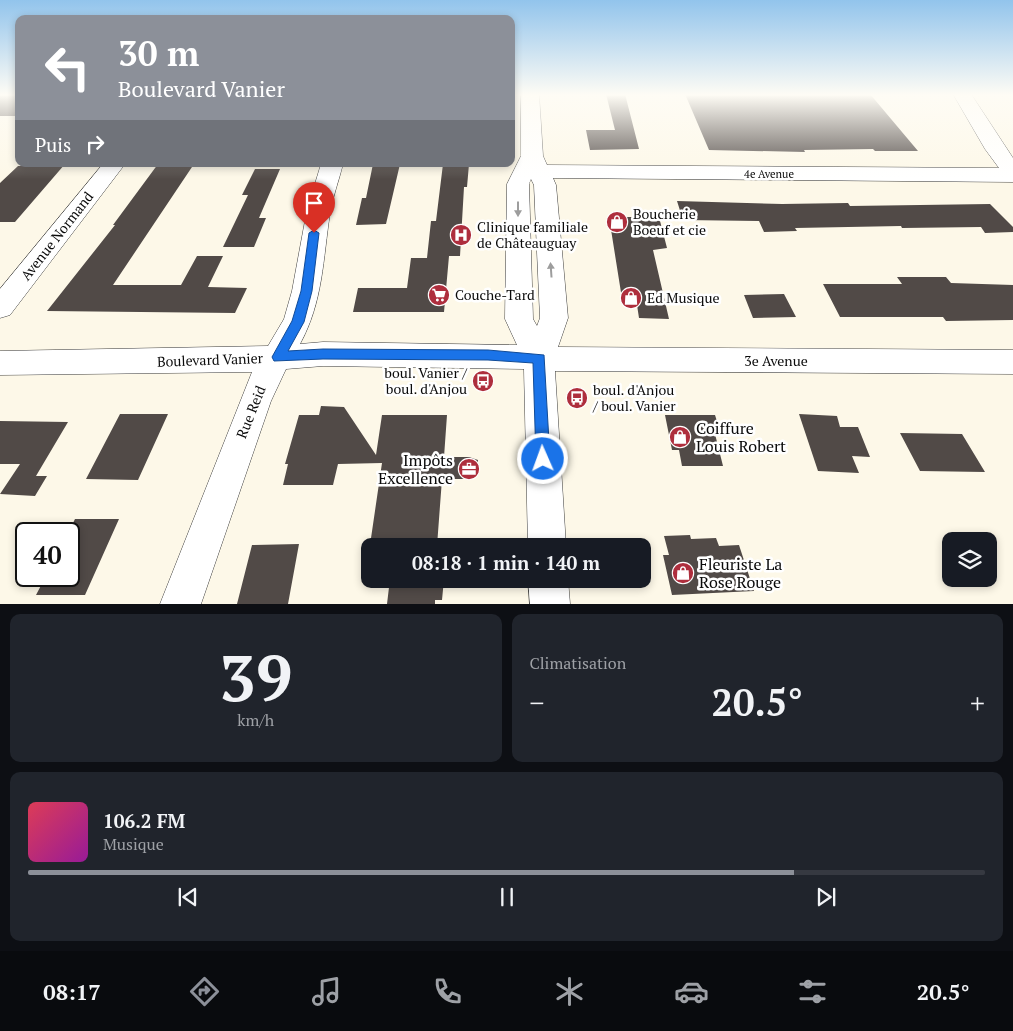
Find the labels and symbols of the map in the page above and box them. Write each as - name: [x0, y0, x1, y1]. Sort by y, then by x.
- street label: 4e Avenue: [744, 167, 794, 181]
- pin: [293, 182, 335, 233]
- street label: Avenue Normand: [16, 187, 97, 284]
- one-way arrow: [514, 202, 522, 218]
- place label: Boucherie Boeuf et cie: [633, 204, 706, 239]
- shop icon: Boucherie Boeuf et cie: [605, 210, 629, 234]
- place label: Clinique familiale de Châteauguay: [477, 217, 588, 252]
- hospital icon: Clinique familiale de Châteauguay: [449, 223, 473, 247]
- one-way arrow: [547, 261, 555, 277]
- supermarket icon: Couche-Tard: [427, 283, 451, 307]
- place label: Couche-Tard: [455, 285, 535, 304]
- shop icon: Ed Musique: [619, 286, 643, 310]
- place label: Ed Musique: [647, 288, 720, 307]
- street label: Boulevard Vanier: [157, 348, 264, 371]
- street label: 3e Avenue: [744, 351, 808, 370]
- place label: boul. Vanier / boul. d'Anjou: [384, 363, 468, 398]
- bus stop icon: boul. Vanier / boul. d'Anjou: [471, 369, 495, 393]
- place label: boul. d'Anjou / boul. Vanier: [592, 380, 676, 415]
- street label: Rue Reid: [231, 383, 270, 441]
- bus stop icon: boul. d'Anjou / boul. Vanier: [565, 386, 589, 410]
- place label: Coiffure Louis Robert: [696, 417, 786, 457]
- shop icon: Coiffure Louis Robert: [668, 425, 692, 449]
- position arrow: [516, 432, 568, 484]
- place label: Impôts Excellence: [378, 449, 453, 489]
- office icon: Impôts Excellence: [457, 457, 481, 481]
- speed limit sign: 40: [15, 522, 80, 587]
- place label: Fleuriste La Rose Rouge: [699, 553, 782, 593]
- shop icon: Fleuriste La Rose Rouge: [671, 561, 695, 585]

